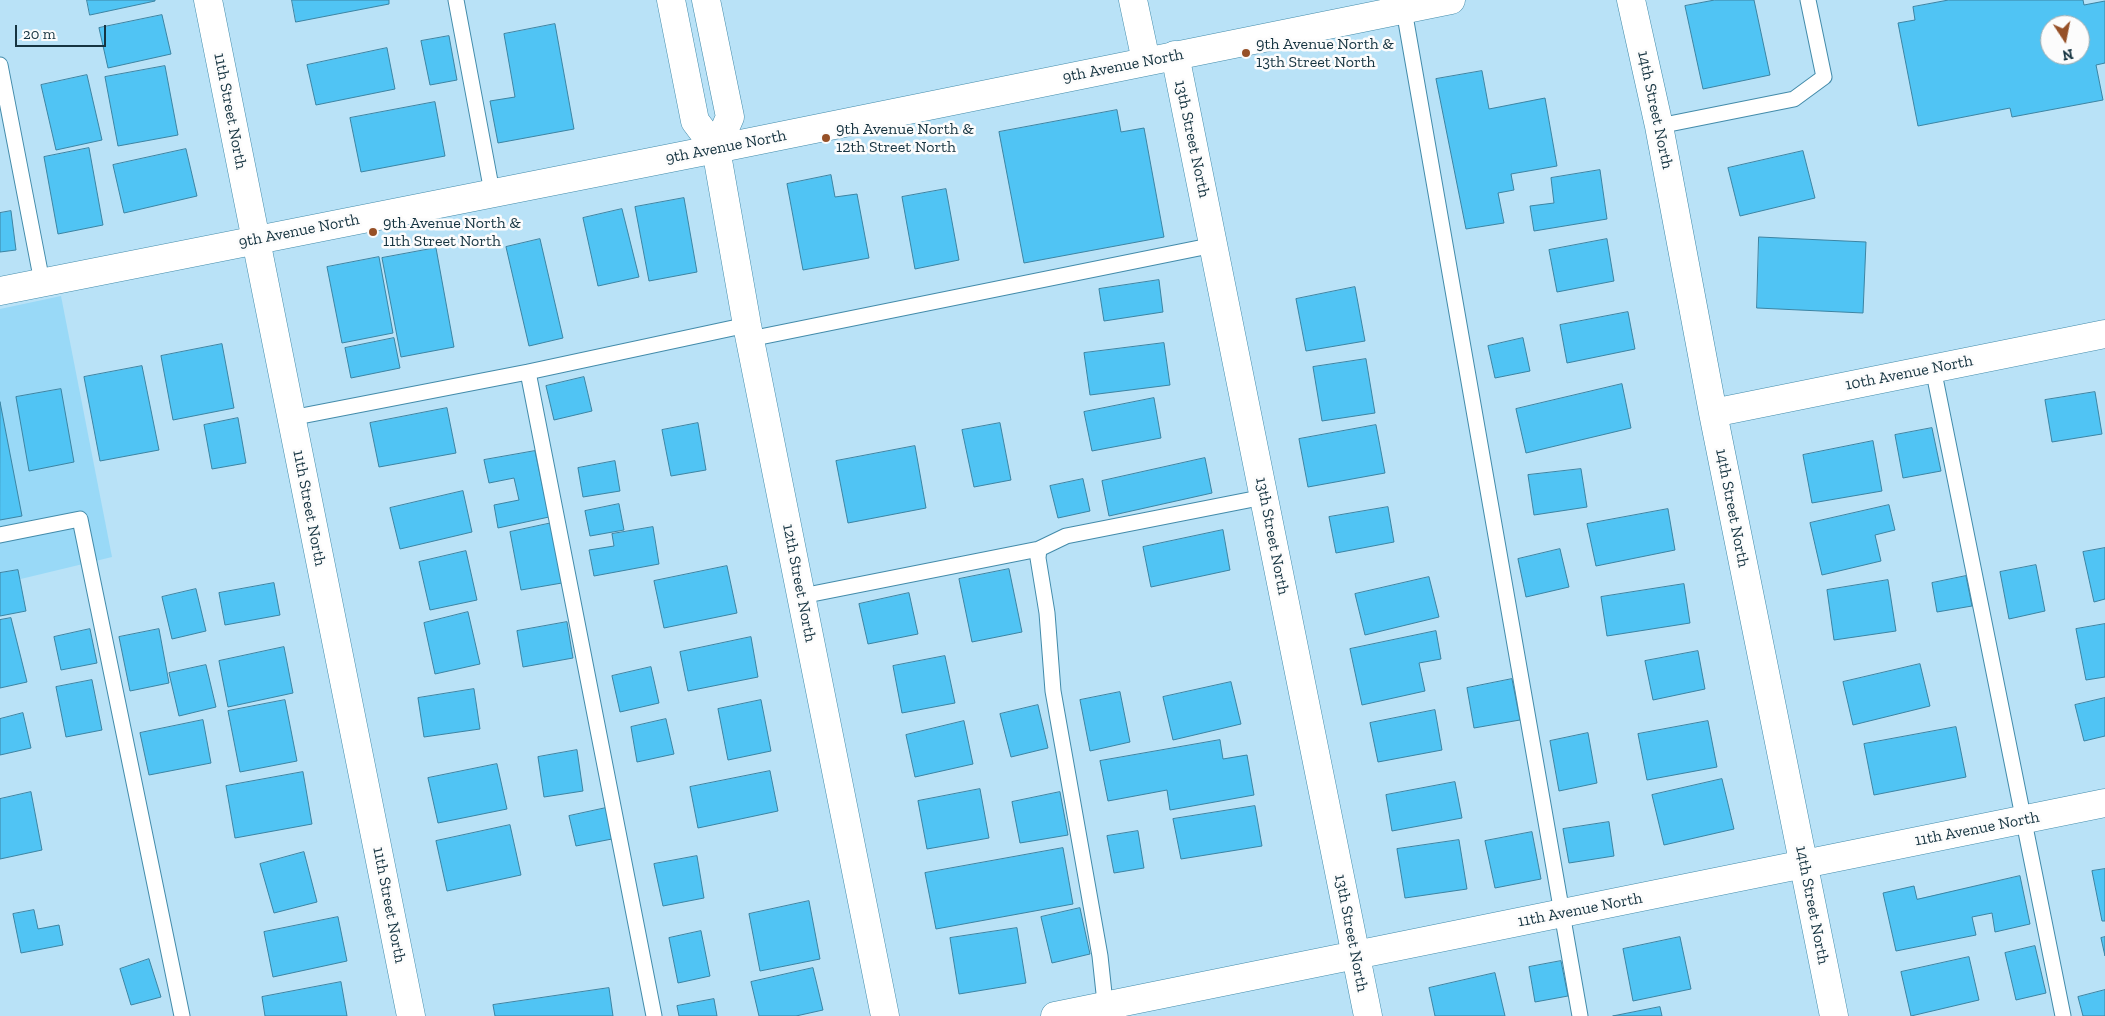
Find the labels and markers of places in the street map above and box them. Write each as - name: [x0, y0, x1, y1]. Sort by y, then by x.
- place label: 9th Avenue North & 13th Street North: [1256, 34, 1394, 72]
- marker: 9th Avenue North & 13th Street North: [1240, 47, 1252, 59]
- place label: 9th Avenue North & 12th Street North: [836, 119, 974, 157]
- marker: 9th Avenue North & 12th Street North: [820, 132, 832, 144]
- place label: 9th Avenue North & 11th Street North: [383, 213, 521, 251]
- marker: 9th Avenue North & 11th Street North: [367, 226, 379, 238]

